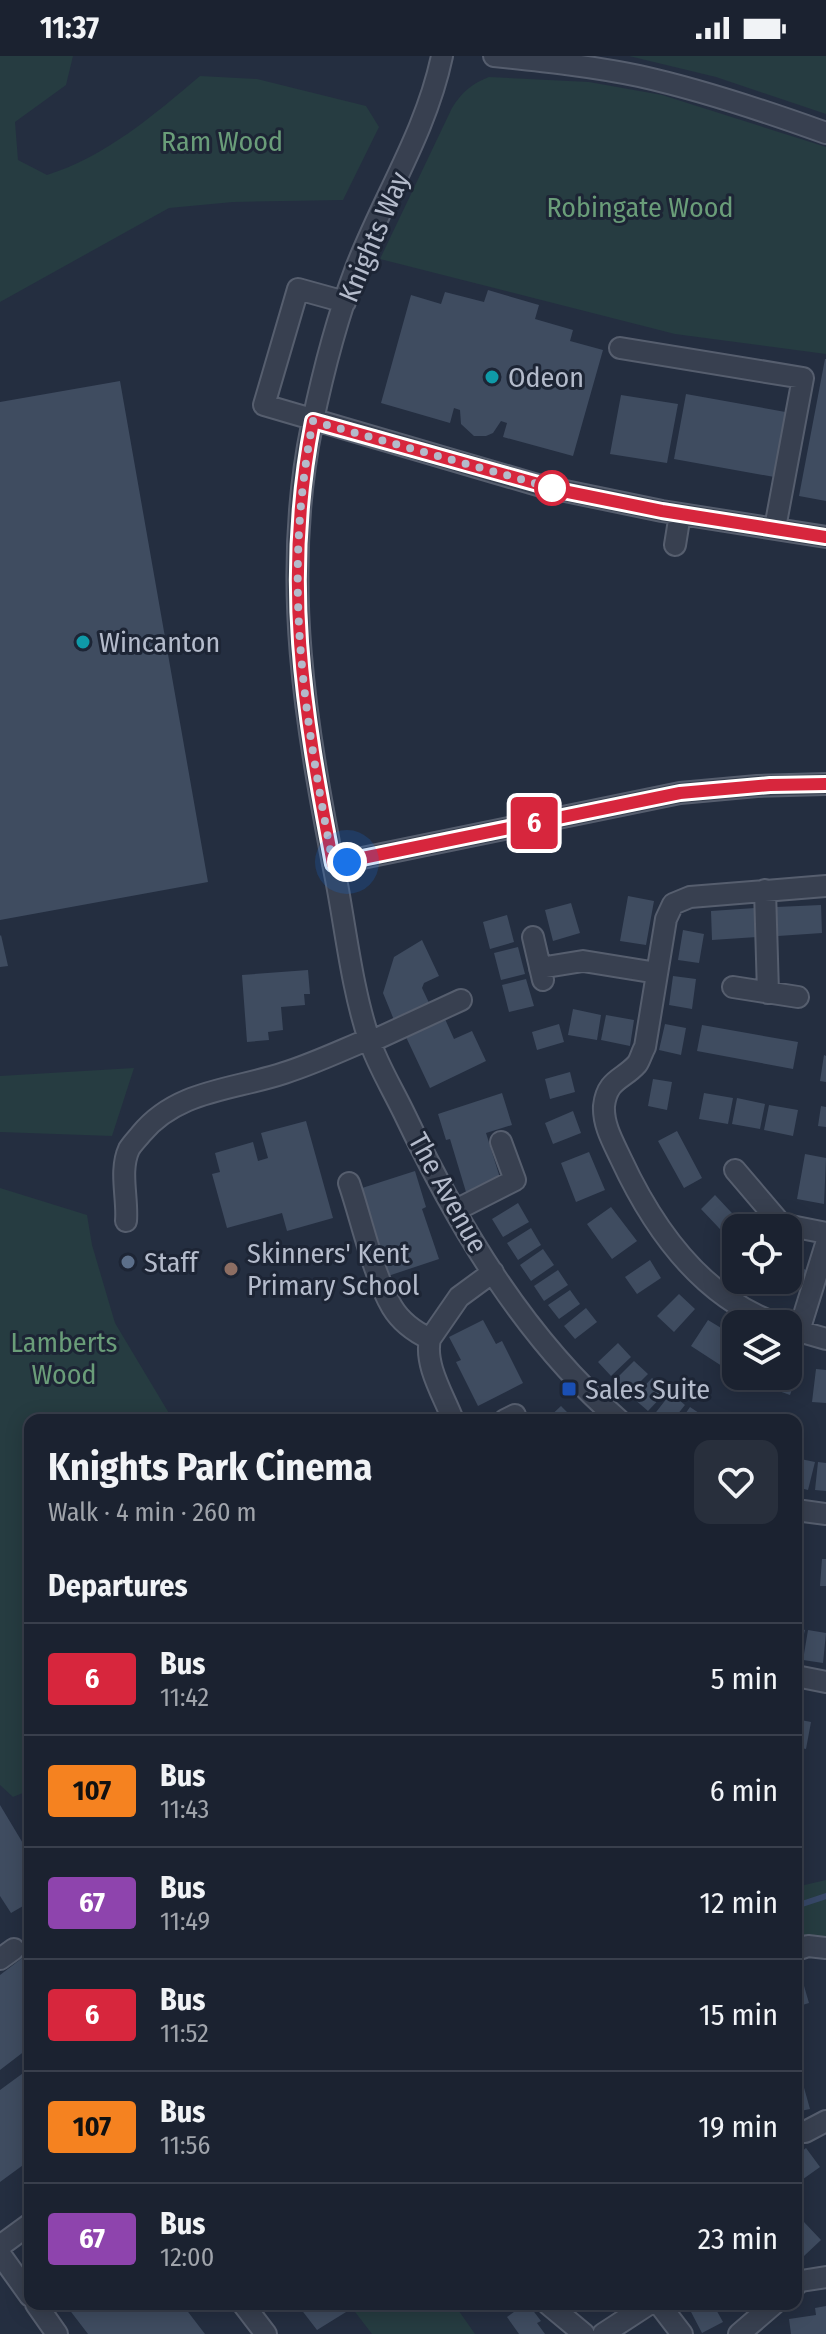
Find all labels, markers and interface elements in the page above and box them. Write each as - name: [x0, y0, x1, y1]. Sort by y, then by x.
- text: 11:37: [40, 10, 99, 46]
- park label: Ram Wood: [161, 125, 283, 158]
- street label: Knights Way: [332, 166, 416, 307]
- park label: Robingate Wood: [547, 191, 733, 224]
- place label: Odeon: [508, 361, 584, 394]
- marker: Odeon: [483, 368, 501, 386]
- unlabelled marker: [535, 471, 569, 505]
- place label: Wincanton: [99, 626, 220, 659]
- marker: Wincanton: [74, 633, 92, 651]
- line badge: 6: [508, 797, 560, 849]
- text: 6: [527, 806, 541, 839]
- your location: [327, 842, 367, 882]
- street label: The Avenue: [402, 1127, 494, 1259]
- map controls: [722, 1214, 802, 1390]
- button: locate: [722, 1214, 802, 1294]
- place label: Skinners' Kent Primary School: [247, 1237, 419, 1302]
- place label: Staff: [144, 1246, 200, 1279]
- marker: Staff: [119, 1253, 137, 1271]
- marker: Skinners' Kent Primary School: [222, 1260, 240, 1278]
- button: layers: [722, 1310, 802, 1390]
- park label: Lamberts Wood: [10, 1326, 118, 1391]
- place label: Sales Suite: [585, 1373, 710, 1406]
- marker: Sales Suite: [560, 1380, 578, 1398]
- button: heart: [694, 1440, 778, 1524]
- text: Knights Park Cinema: [48, 1444, 372, 1490]
- text: Walk · 4 min · 260 m: [48, 1497, 257, 1528]
- text: Departures: [48, 1568, 188, 1604]
- text: Bus: [160, 1646, 205, 1682]
- text: 5 min: [711, 1661, 778, 1697]
- text: 6: [85, 1662, 99, 1695]
- text: 11:42: [160, 1682, 209, 1713]
- text: Bus: [160, 1758, 205, 1794]
- text: 6 min: [710, 1773, 778, 1809]
- text: 107: [73, 1774, 111, 1807]
- text: 11:43: [160, 1794, 209, 1825]
- text: Bus: [160, 1870, 205, 1906]
- text: 12 min: [700, 1885, 778, 1921]
- text: 67: [79, 1886, 105, 1919]
- text: 11:49: [160, 1906, 210, 1937]
- text: Bus: [160, 1982, 205, 2018]
- text: 15 min: [699, 1997, 778, 2033]
- text: 6: [85, 1998, 99, 2031]
- text: 11:52: [160, 2018, 209, 2049]
- text: Bus: [160, 2094, 205, 2130]
- text: 19 min: [698, 2109, 778, 2145]
- text: 107: [73, 2110, 111, 2143]
- text: 11:56: [160, 2130, 210, 2161]
- text: Bus: [160, 2206, 205, 2242]
- text: 23 min: [698, 2221, 778, 2257]
- text: 67: [79, 2222, 105, 2255]
- text: 12:00: [160, 2242, 214, 2273]

